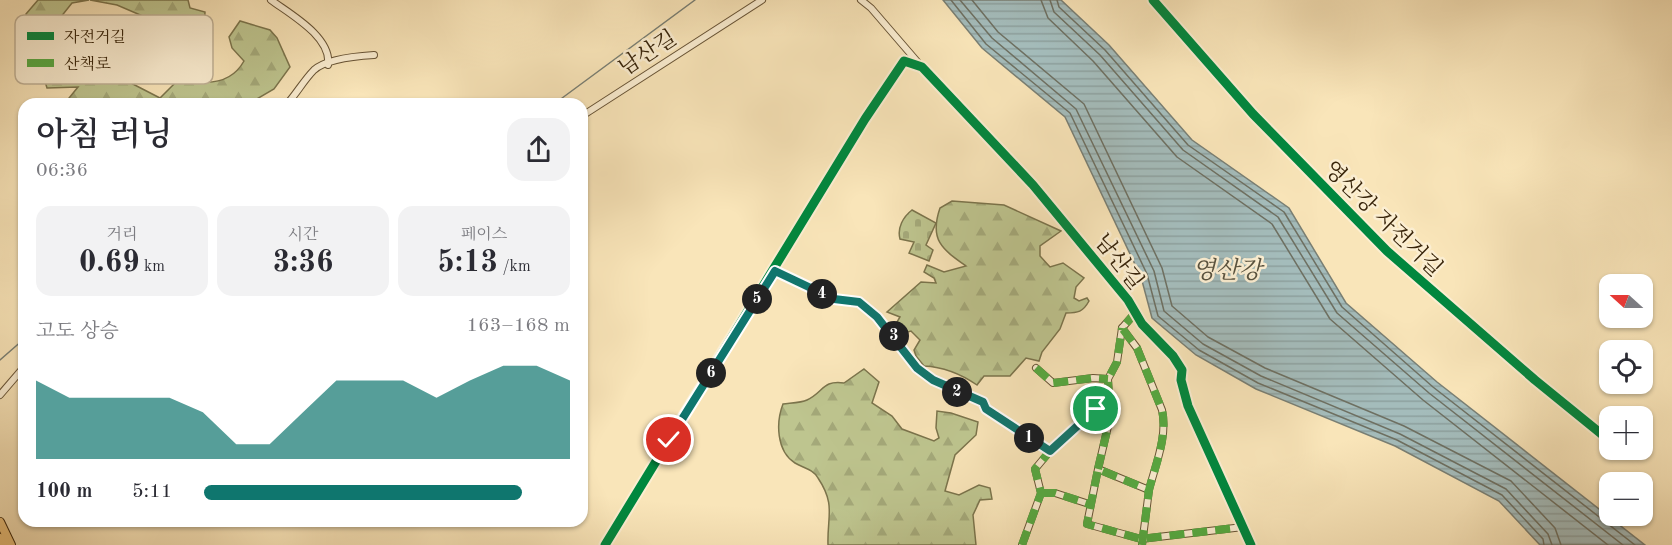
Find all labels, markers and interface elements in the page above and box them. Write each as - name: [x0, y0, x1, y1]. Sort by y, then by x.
- legend: [15, 15, 213, 84]
- street label: 남산길: [615, 26, 681, 80]
- text: 자전거길: [64, 29, 126, 46]
- text: 산책로: [64, 55, 111, 73]
- button: share: [507, 118, 570, 181]
- text: 아침 러닝: [36, 120, 173, 153]
- street label: 영산강 자전거길: [1319, 157, 1447, 281]
- text: 06:36: [36, 161, 88, 181]
- text: 거리: [107, 227, 137, 243]
- text: 시간: [288, 227, 318, 243]
- text: 페이스: [461, 227, 507, 243]
- street label: 남산길: [1090, 230, 1148, 294]
- text: 0.69: [79, 248, 140, 278]
- text: 3:36: [273, 248, 333, 278]
- text: 5:13: [437, 248, 498, 278]
- water label: 영산강: [1192, 257, 1266, 284]
- text: km: [140, 259, 165, 275]
- text: /km: [498, 259, 531, 275]
- north arrow: [1599, 274, 1653, 328]
- map controls: [1599, 274, 1653, 526]
- pin: 4: [807, 279, 837, 309]
- pin: 5: [742, 284, 772, 314]
- text: 4: [817, 286, 827, 302]
- text: 5: [752, 291, 762, 307]
- text: 163–168 m: [467, 316, 570, 336]
- pin: 3: [879, 321, 909, 351]
- text: 고도 상승: [36, 322, 119, 342]
- text: 3: [889, 328, 899, 344]
- button: locate: [1599, 340, 1653, 394]
- pin: 6: [696, 358, 726, 388]
- text: 6: [706, 365, 716, 381]
- pin: 2: [942, 377, 972, 407]
- pin: [1070, 383, 1121, 434]
- text: 2: [952, 384, 962, 400]
- icon: arrive: [1079, 392, 1112, 425]
- button: +: [1599, 406, 1653, 460]
- pin: [643, 414, 694, 465]
- icon: check: [652, 423, 685, 456]
- pin: 1: [1014, 423, 1044, 453]
- text: 1: [1024, 430, 1034, 446]
- button: −: [1599, 472, 1653, 526]
- text: 100 m: [36, 482, 92, 502]
- text: 5:11: [132, 482, 172, 502]

